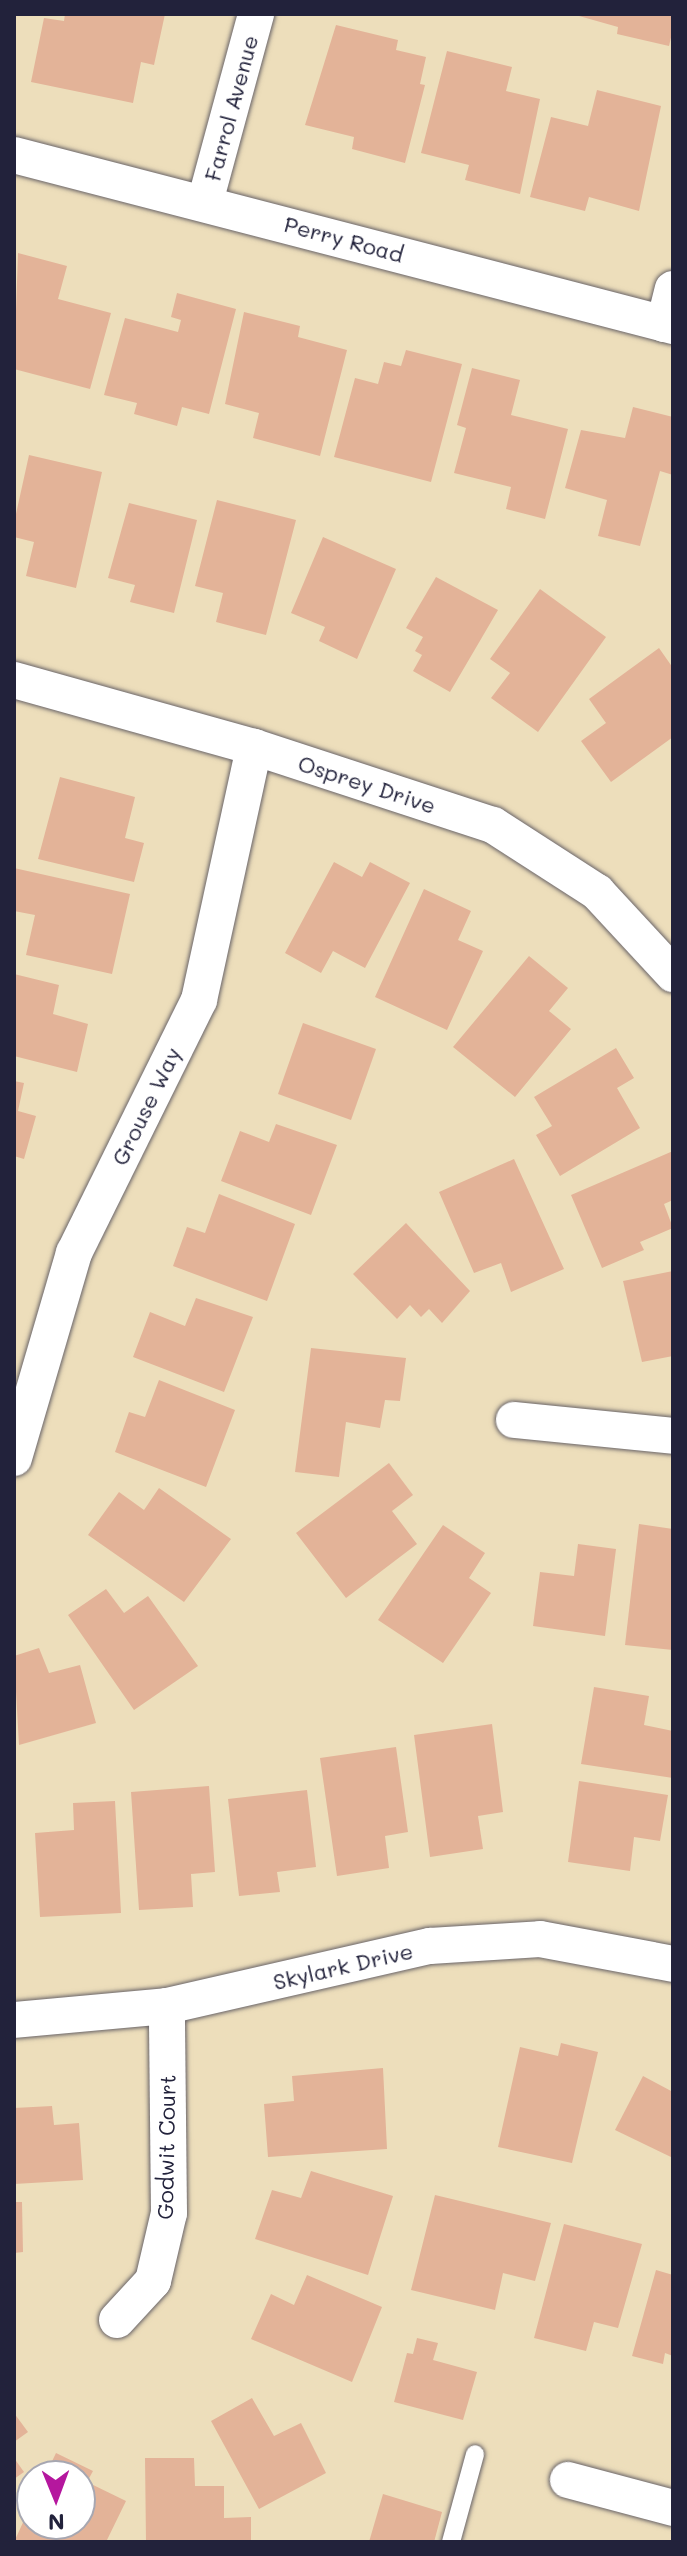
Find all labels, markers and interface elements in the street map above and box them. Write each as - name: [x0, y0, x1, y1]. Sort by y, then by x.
- street label: Farrol Avenue: [199, 32, 263, 184]
- street label: Perry Road: [281, 210, 407, 268]
- street label: Osprey Drive: [295, 749, 439, 819]
- street label: Grouse Way: [106, 1043, 186, 1169]
- street label: Skylark Drive: [271, 1937, 415, 1995]
- street label: Godwit Court: [152, 2074, 180, 2220]
- north arrow: [16, 2460, 96, 2540]
- text: N: [48, 2508, 65, 2537]

